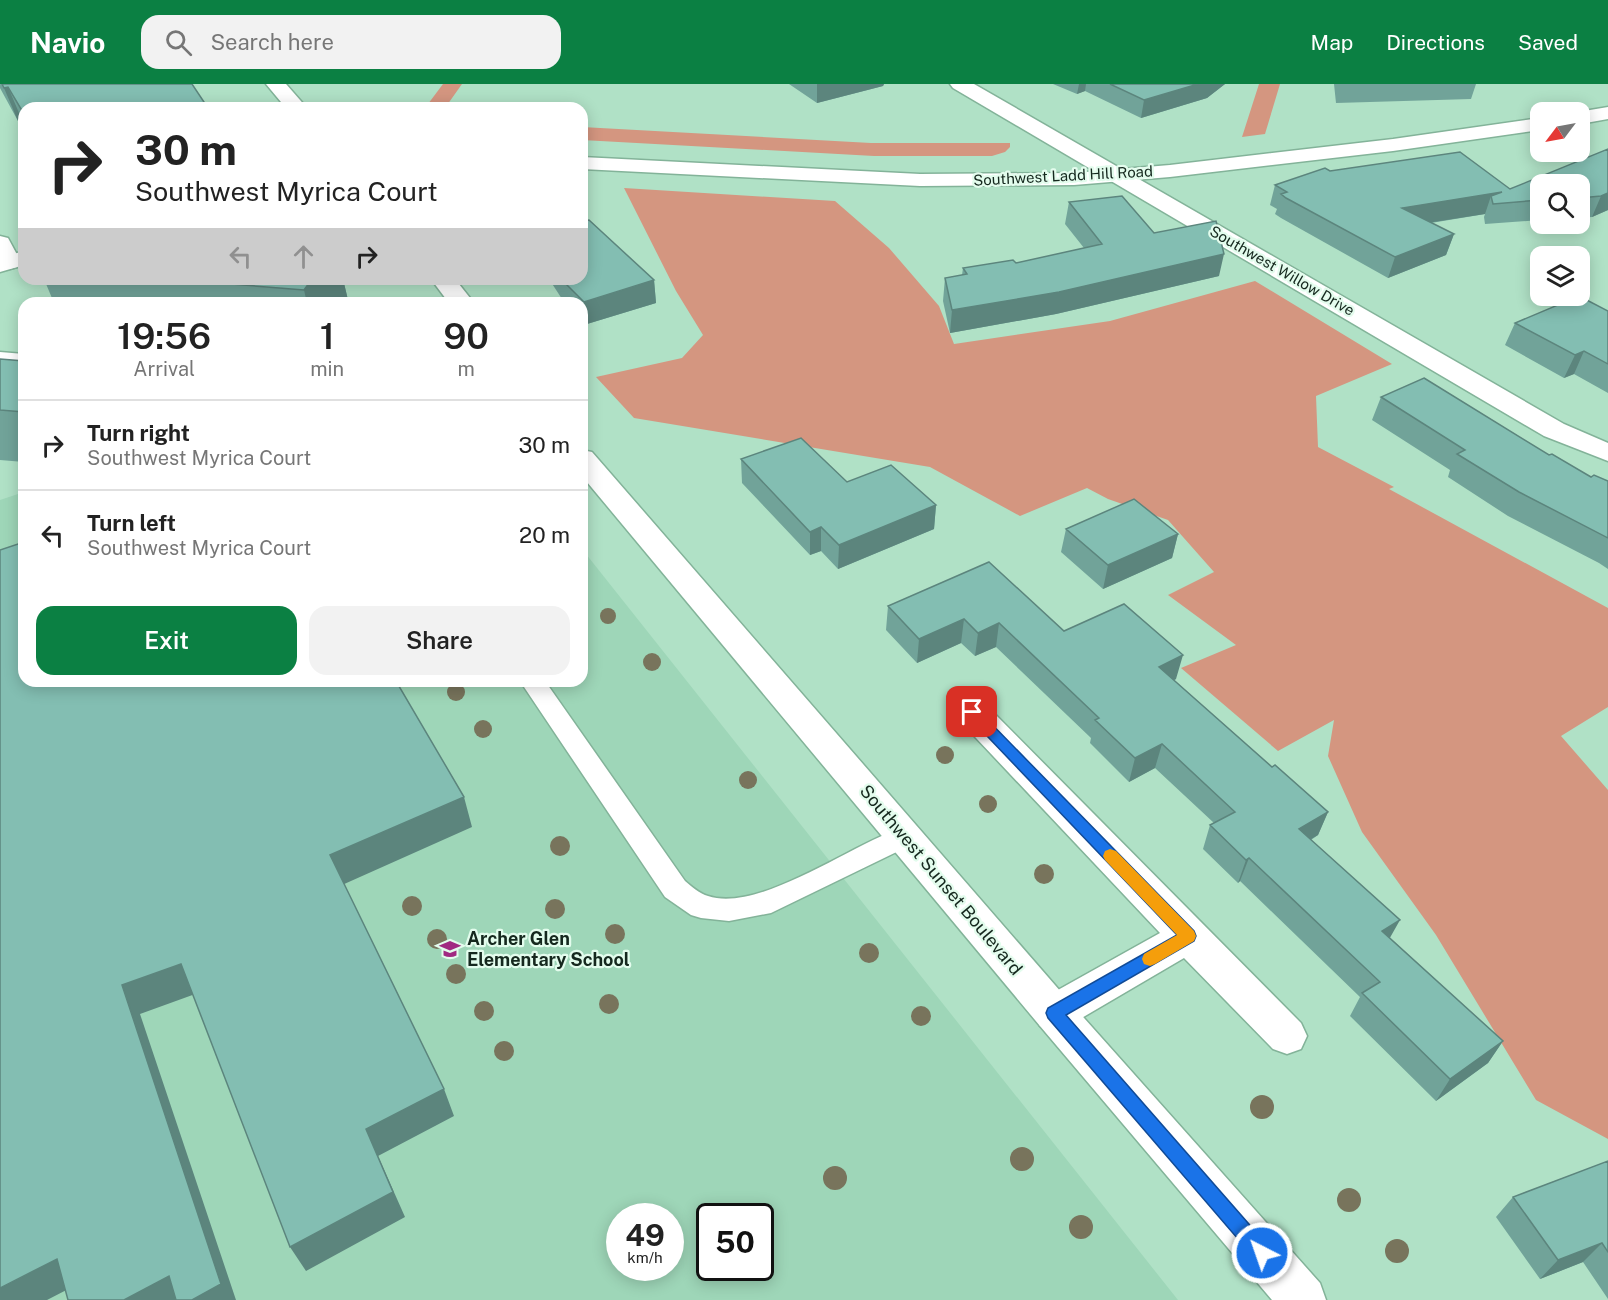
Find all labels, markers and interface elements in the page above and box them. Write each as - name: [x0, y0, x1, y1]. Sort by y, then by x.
- search box: [141, 15, 561, 69]
- text: Navio: [30, 26, 105, 59]
- icon: search: [162, 26, 195, 59]
- text: Search here: [210, 29, 334, 55]
- text: Map: [1311, 30, 1353, 55]
- text: Directions: [1386, 30, 1485, 55]
- text: Saved: [1518, 30, 1578, 55]
- north arrow: [1530, 102, 1590, 162]
- map controls: [1530, 102, 1590, 306]
- text: 30 m: [135, 125, 237, 174]
- icon: right: [36, 126, 114, 204]
- street label: Southwest Ladd Hill Road: [973, 162, 1153, 189]
- button: search: [1530, 174, 1590, 234]
- text: Southwest Myrica Court: [135, 175, 438, 207]
- street label: Southwest Willow Drive: [1207, 222, 1358, 319]
- icon: left: [224, 240, 257, 273]
- icon: ahead: [287, 240, 320, 273]
- icon: right: [350, 240, 383, 273]
- button: layers: [1530, 246, 1590, 306]
- text: 19:56: [117, 315, 211, 357]
- text: 1: [320, 315, 335, 357]
- text: 90: [443, 315, 489, 357]
- text: Arrival: [133, 357, 195, 381]
- text: min: [310, 357, 344, 381]
- text: m: [457, 357, 475, 381]
- text: Turn right: [87, 420, 190, 446]
- icon: right: [36, 429, 69, 462]
- text: 30 m: [518, 432, 570, 458]
- text: Southwest Myrica Court: [87, 446, 311, 470]
- text: Turn left: [87, 510, 176, 536]
- icon: left: [36, 519, 69, 552]
- text: 20 m: [519, 522, 570, 548]
- text: Southwest Myrica Court: [87, 536, 311, 560]
- button: Exit: [36, 606, 297, 675]
- button: Share: [309, 606, 570, 675]
- pin: [946, 686, 997, 737]
- icon: arrive: [955, 695, 988, 728]
- street label: Southwest Sunset Boulevard: [856, 780, 1027, 979]
- place label: Archer Glen Elementary School: [467, 928, 630, 970]
- school or university icon: Archer Glen Elementary School: [438, 937, 462, 961]
- speed limit sign: 50: [696, 1203, 774, 1281]
- text: 49: [625, 1217, 665, 1253]
- position arrow: [1230, 1221, 1294, 1285]
- text: km/h: [627, 1249, 663, 1266]

